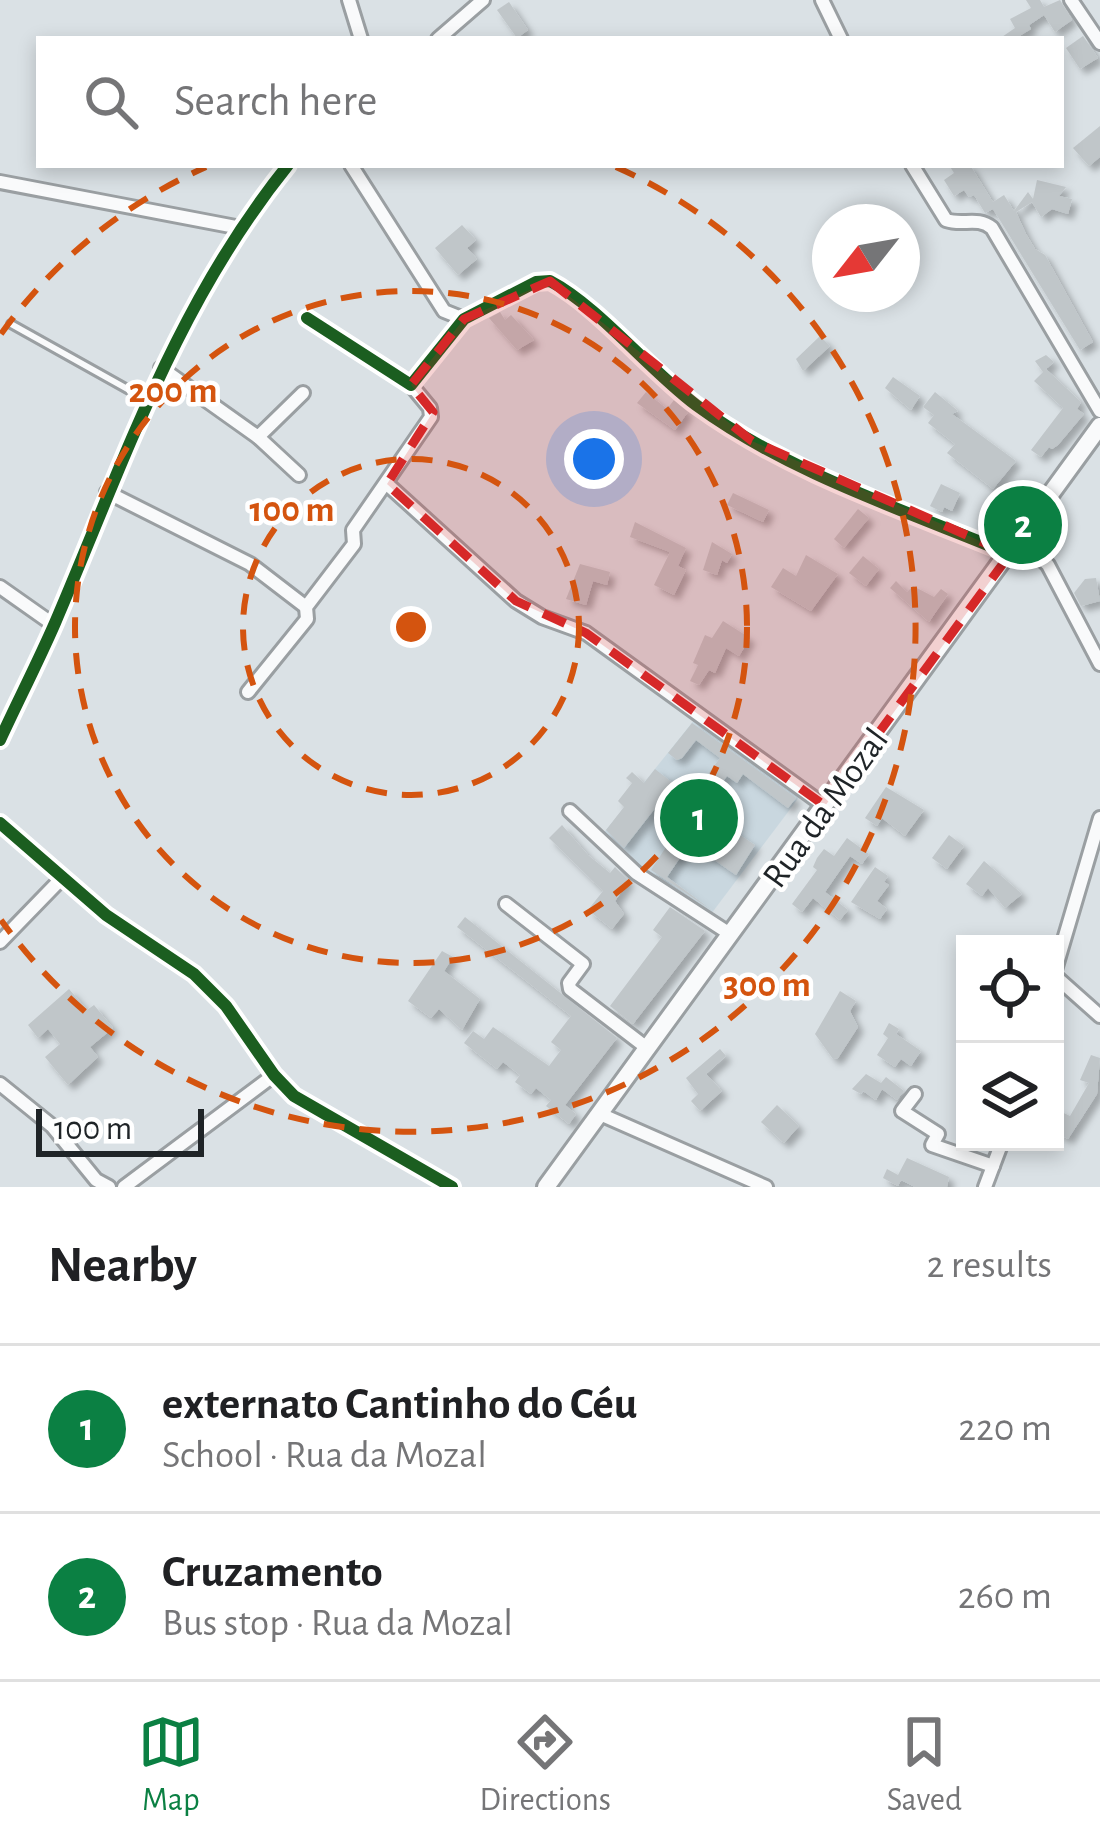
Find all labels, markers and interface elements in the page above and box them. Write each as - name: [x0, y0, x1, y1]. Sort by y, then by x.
- search box: [36, 36, 1064, 168]
- icon: search: [78, 69, 144, 135]
- text: Search here: [174, 79, 377, 124]
- north arrow: [812, 204, 920, 312]
- text: 200 m: [129, 373, 217, 409]
- your location: [564, 429, 624, 489]
- pin: 2: [984, 480, 1062, 570]
- text: 100 m: [250, 492, 334, 528]
- centre of rings: [390, 606, 432, 648]
- street label: Rua da Mozal: [756, 722, 895, 894]
- pin: 1: [660, 773, 738, 863]
- map controls: [956, 935, 1064, 1151]
- button: locate: [956, 935, 1064, 1043]
- text: 300 m: [723, 967, 811, 1003]
- button: layers: [956, 1043, 1064, 1151]
- scale bar: [36, 1103, 204, 1156]
- text: 100 m: [54, 1113, 132, 1146]
- text: Nearby: [48, 1240, 197, 1291]
- text: 2 results: [926, 1246, 1052, 1285]
- text: externato Cantinho do Céu: [162, 1382, 637, 1427]
- text: 1: [80, 1409, 94, 1448]
- text: 220 m: [958, 1409, 1052, 1448]
- text: School · Rua da Mozal: [162, 1436, 487, 1475]
- text: Cruzamento: [162, 1550, 383, 1595]
- text: 2: [78, 1577, 96, 1616]
- text: 260 m: [958, 1577, 1052, 1616]
- text: Bus stop · Rua da Mozal: [162, 1604, 513, 1643]
- tab: Map: [138, 1709, 204, 1821]
- tab: Directions: [479, 1709, 611, 1821]
- tab: Saved: [887, 1709, 962, 1821]

